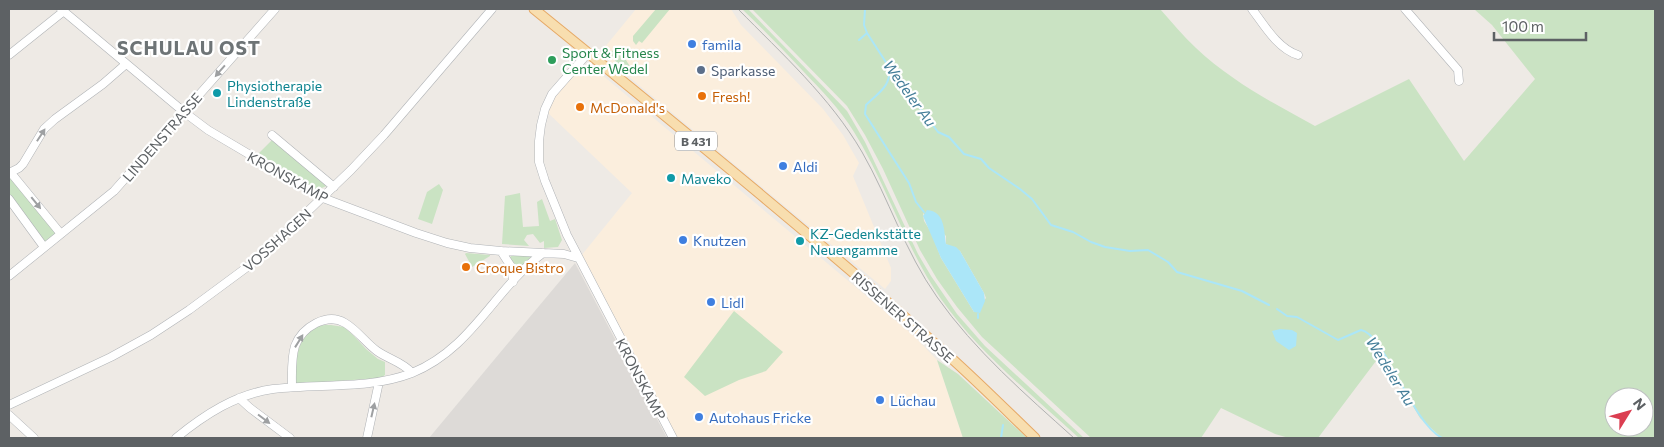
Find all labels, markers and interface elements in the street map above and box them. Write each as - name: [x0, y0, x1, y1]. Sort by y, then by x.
- scale bar: [1494, 10, 1586, 42]
- text: 100 m: [1502, 17, 1544, 35]
- district label: SCHULAU OST: [117, 36, 261, 59]
- place label: famila: [702, 36, 741, 53]
- marker: famila: [686, 38, 698, 50]
- place label: Sport & Fitness Center Wedel: [562, 44, 659, 77]
- marker: Sport & Fitness Center Wedel: [546, 54, 558, 66]
- water label: Wedeler Au: [880, 56, 941, 130]
- place label: Sparkasse: [711, 62, 775, 79]
- marker: Sparkasse: [695, 64, 707, 76]
- one-way arrow: [214, 65, 225, 78]
- place label: Physiotherapie Lindenstraße: [227, 77, 322, 110]
- marker: Physiotherapie Lindenstraße: [211, 87, 223, 99]
- place label: Fresh!: [712, 88, 750, 105]
- street label: LINDENSTRASSE: [119, 89, 205, 185]
- marker: Fresh!: [696, 90, 708, 102]
- place label: McDonald's: [590, 99, 665, 116]
- marker: McDonald's: [574, 101, 586, 113]
- one-way arrow: [36, 128, 46, 142]
- road number: B 431: [675, 132, 717, 150]
- street label: KRONSKAMP: [245, 148, 332, 206]
- place label: Aldi: [793, 158, 818, 175]
- marker: Aldi: [777, 160, 789, 172]
- place label: Maveko: [681, 170, 731, 187]
- marker: Maveko: [665, 172, 677, 184]
- one-way arrow: [31, 196, 42, 209]
- street label: VOSSHAGEN: [239, 205, 315, 275]
- place label: KZ-Gedenkstätte Neuengamme: [810, 225, 921, 258]
- place label: Knutzen: [693, 232, 746, 249]
- marker: Knutzen: [677, 234, 689, 246]
- marker: KZ-Gedenkstätte Neuengamme: [794, 235, 806, 247]
- place label: Croque Bistro: [476, 259, 564, 276]
- marker: Croque Bistro: [460, 261, 472, 273]
- street label: RISSENER STRASSE: [848, 268, 958, 366]
- place label: Lidl: [721, 294, 744, 311]
- marker: Lidl: [705, 296, 717, 308]
- water label: Wedeler Au: [1363, 333, 1420, 409]
- one-way arrow: [295, 334, 304, 347]
- street label: KRONSKAMP: [612, 335, 670, 423]
- north arrow: [1604, 387, 1654, 437]
- place label: Lüchau: [890, 392, 936, 409]
- marker: Lüchau: [874, 394, 886, 406]
- text: N: [1630, 395, 1650, 413]
- one-way arrow: [369, 403, 377, 418]
- place label: Autohaus Fricke: [709, 409, 811, 426]
- marker: Autohaus Fricke: [693, 411, 705, 423]
- one-way arrow: [257, 414, 271, 424]

